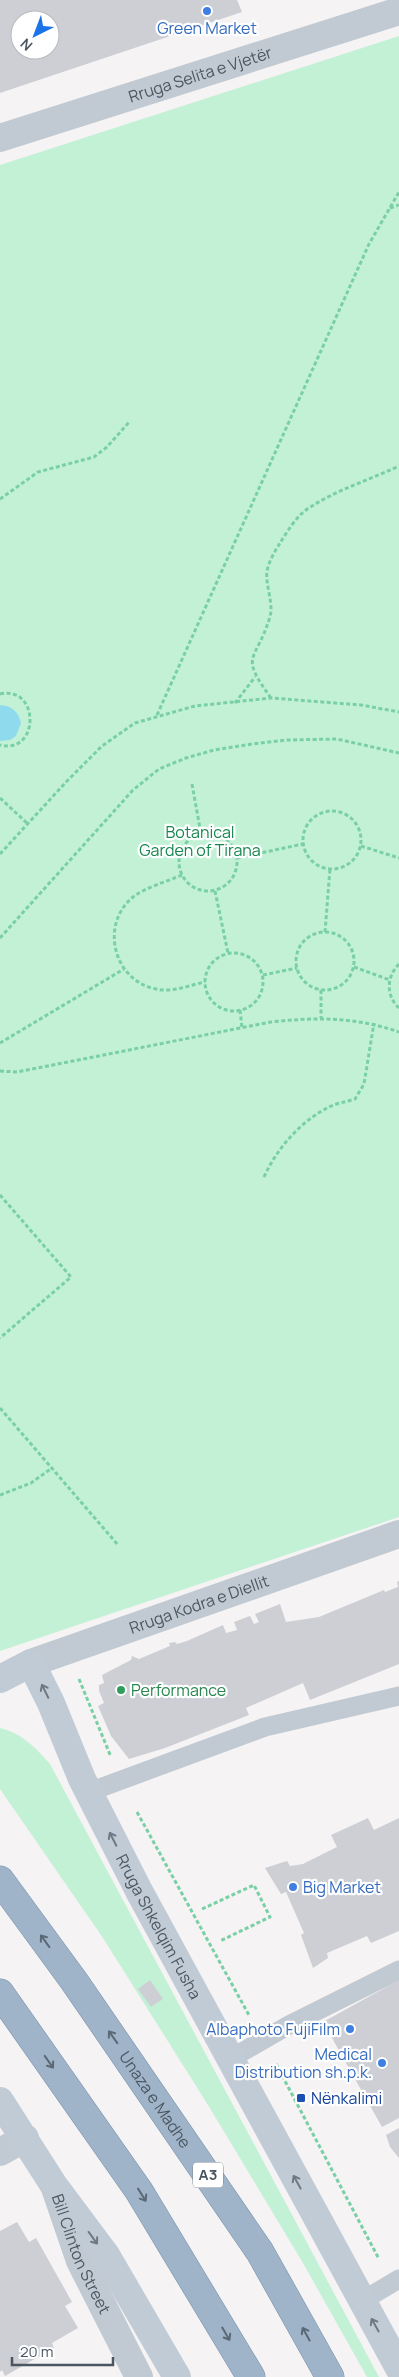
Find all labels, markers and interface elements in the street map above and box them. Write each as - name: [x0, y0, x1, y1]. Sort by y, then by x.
- marker: Green Market: [201, 5, 213, 17]
- north arrow: [10, 10, 60, 60]
- place label: Green Market: [157, 17, 257, 39]
- text: N: [16, 35, 36, 55]
- street label: Rruga Selita e Vjetër: [126, 41, 275, 107]
- park label: Botanical Garden of Tirana: [139, 821, 261, 861]
- street label: Rruga Kodra e Diellit: [126, 1570, 272, 1639]
- place label: Performance: [131, 1679, 226, 1701]
- one-way arrow: [40, 1684, 50, 1699]
- marker: Performance: [115, 1684, 127, 1696]
- one-way arrow: [108, 1832, 117, 1847]
- street label: Rruga Shkelqim Fusha: [111, 1850, 207, 2003]
- place label: Big Market: [303, 1876, 381, 1898]
- marker: Big Market: [287, 1881, 299, 1893]
- one-way arrow: [40, 1934, 50, 1948]
- place label: Albaphoto FujiFilm: [206, 2018, 340, 2040]
- marker: Albaphoto FujiFilm: [344, 2023, 356, 2035]
- one-way arrow: [108, 2030, 118, 2044]
- place label: Medical Distribution sh.p.k.: [235, 2043, 372, 2083]
- street label: Unaza e Madhe: [114, 2047, 196, 2152]
- one-way arrow: [44, 2055, 54, 2069]
- marker: Medical Distribution sh.p.k.: [376, 2057, 388, 2069]
- place label: Nënkalimi: [311, 2087, 382, 2109]
- marker: Nënkalimi: [295, 2092, 307, 2104]
- road number: A3: [193, 2162, 223, 2188]
- one-way arrow: [292, 2176, 302, 2190]
- one-way arrow: [137, 2188, 147, 2202]
- street label: Bill Clinton Street: [47, 2191, 116, 2318]
- one-way arrow: [88, 2230, 98, 2244]
- one-way arrow: [370, 2318, 380, 2333]
- one-way arrow: [221, 2327, 231, 2342]
- one-way arrow: [301, 2327, 311, 2342]
- scale bar: [12, 2334, 114, 2366]
- text: 20 m: [20, 2341, 53, 2362]

